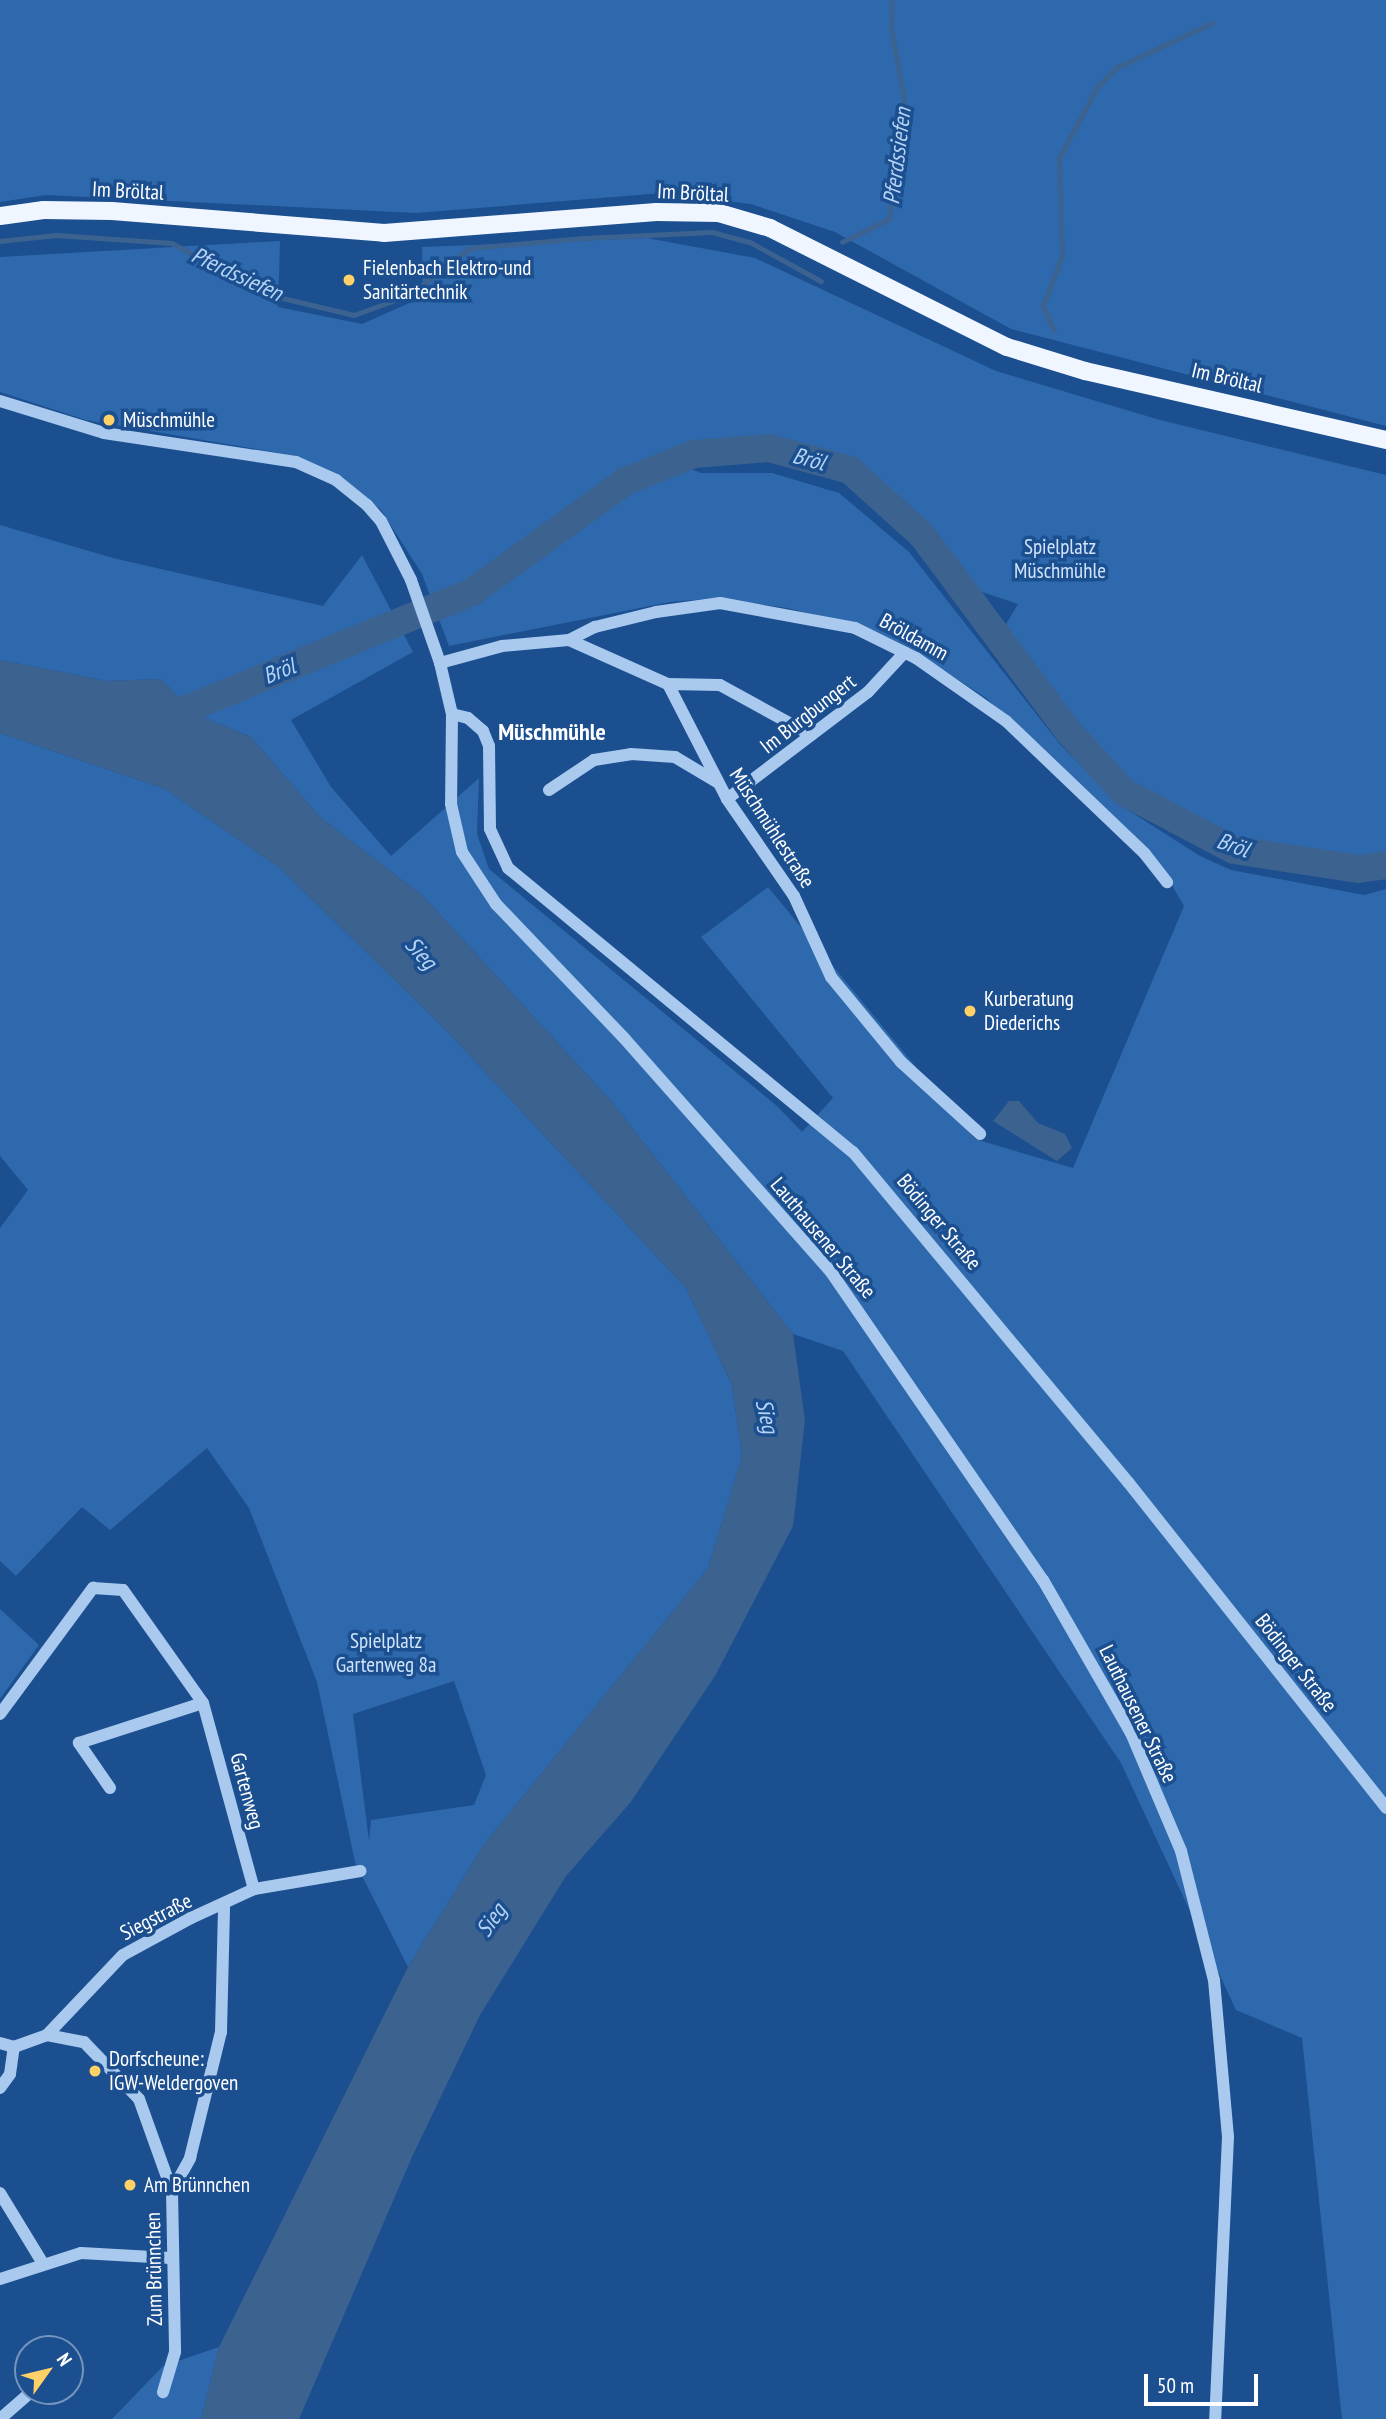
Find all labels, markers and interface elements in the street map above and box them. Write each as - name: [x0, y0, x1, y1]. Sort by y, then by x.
- water label: Pferdssiefen: [877, 106, 917, 206]
- street label: Im Bröltal: [92, 177, 164, 205]
- street label: Im Bröltal: [657, 179, 729, 207]
- water label: Pferdssiefen: [187, 241, 287, 307]
- place label: Fielenbach Elektro-und Sanitärtechnik: [363, 255, 531, 305]
- marker: Fielenbach Elektro-und Sanitärtechnik: [341, 272, 357, 288]
- street label: Im Bröltal: [1189, 358, 1265, 398]
- place label: Müschmühle: [123, 407, 215, 433]
- marker: Müschmühle: [101, 412, 117, 428]
- water label: Bröl: [790, 441, 828, 477]
- park label: Spielplatz Müschmühle: [1014, 534, 1106, 584]
- street label: Bröldamm: [875, 608, 953, 666]
- water label: Bröl: [259, 652, 299, 690]
- street label: Im Burgbungert: [755, 669, 861, 759]
- district label: Müschmühle: [498, 718, 606, 746]
- street label: Müschmühlestraße: [724, 763, 820, 893]
- water label: Bröl: [1213, 827, 1253, 863]
- water label: Sieg: [399, 931, 443, 975]
- place label: Kurberatung Diederichs: [984, 986, 1074, 1036]
- marker: Kurberatung Diederichs: [962, 1003, 978, 1019]
- street label: Bödinger Straße: [892, 1169, 986, 1275]
- street label: Lauthausener Straße: [765, 1172, 881, 1304]
- water label: Sieg: [750, 1396, 784, 1436]
- street label: Bödinger Straße: [1250, 1609, 1342, 1717]
- park label: Spielplatz Gartenweg 8a: [336, 1628, 436, 1678]
- street label: Lauthausener Straße: [1094, 1641, 1182, 1787]
- street label: Gartenweg: [225, 1750, 269, 1832]
- street label: Siegstraße: [116, 1888, 196, 1946]
- water label: Sieg: [470, 1898, 512, 1942]
- place label: Dorfscheune: IGW-Weldergoven: [109, 2046, 238, 2096]
- marker: Dorfscheune: IGW-Weldergoven: [87, 2063, 103, 2079]
- place label: Am Brünnchen: [144, 2172, 250, 2198]
- marker: Am Brünnchen: [122, 2177, 138, 2193]
- street label: Zum Brünnchen: [140, 2212, 168, 2326]
- north arrow: [14, 2335, 84, 2405]
- text: N: [52, 2348, 78, 2370]
- scale bar: [1148, 2360, 1262, 2404]
- text: 50 m: [1157, 2372, 1194, 2399]

